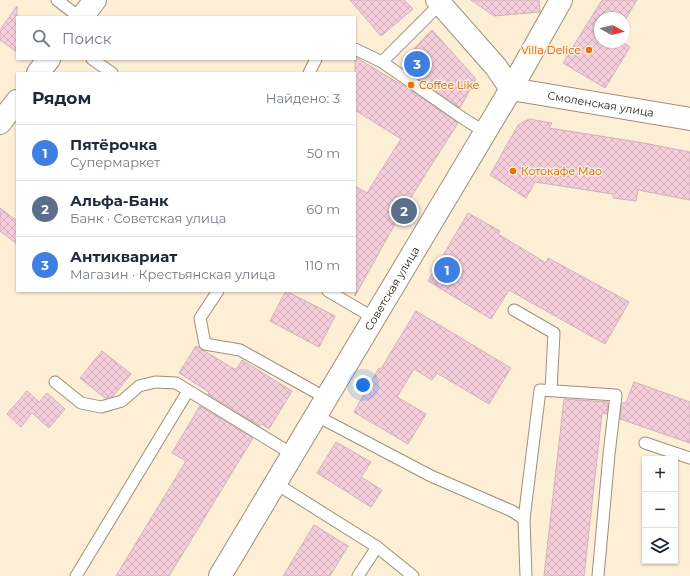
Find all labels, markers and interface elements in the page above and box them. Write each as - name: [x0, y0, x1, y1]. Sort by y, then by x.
- north arrow: [594, 12, 630, 48]
- search box: [16, 16, 356, 60]
- icon: search: [30, 27, 52, 49]
- text: Поиск: [62, 29, 111, 48]
- place label: Villa Delice: [521, 43, 581, 57]
- marker: Villa Delice: [584, 45, 594, 55]
- pin: 3: [404, 49, 430, 79]
- place label: Coffee Like: [419, 78, 480, 92]
- marker: Coffee Like: [406, 80, 416, 90]
- text: Рядом: [32, 88, 91, 108]
- street label: Смоленская улица: [547, 88, 655, 120]
- text: Найдено: 3: [266, 90, 340, 106]
- text: Пятёрочка: [70, 135, 157, 154]
- text: 1: [42, 145, 48, 161]
- text: 50 m: [307, 145, 340, 161]
- text: Супермаркет: [70, 154, 160, 170]
- place label: Котокафе Мао: [521, 164, 602, 178]
- marker: Котокафе Мао: [508, 166, 518, 176]
- text: Альфа-Банк: [70, 191, 169, 210]
- pin: 2: [391, 196, 417, 226]
- text: 2: [41, 201, 49, 217]
- text: 60 m: [306, 201, 340, 217]
- text: Банк · Советская улица: [70, 210, 226, 226]
- street label: Советская улица: [361, 244, 422, 333]
- text: Антиквариат: [70, 247, 177, 266]
- pin: 1: [434, 255, 460, 285]
- text: 3: [41, 257, 49, 273]
- text: 110 m: [305, 257, 340, 273]
- text: Магазин · Крестьянская улица: [70, 266, 276, 282]
- your location: [353, 375, 373, 395]
- map controls: [642, 456, 678, 564]
- button: +: [642, 456, 678, 492]
- button: −: [642, 492, 678, 528]
- button: layers: [642, 528, 678, 564]

